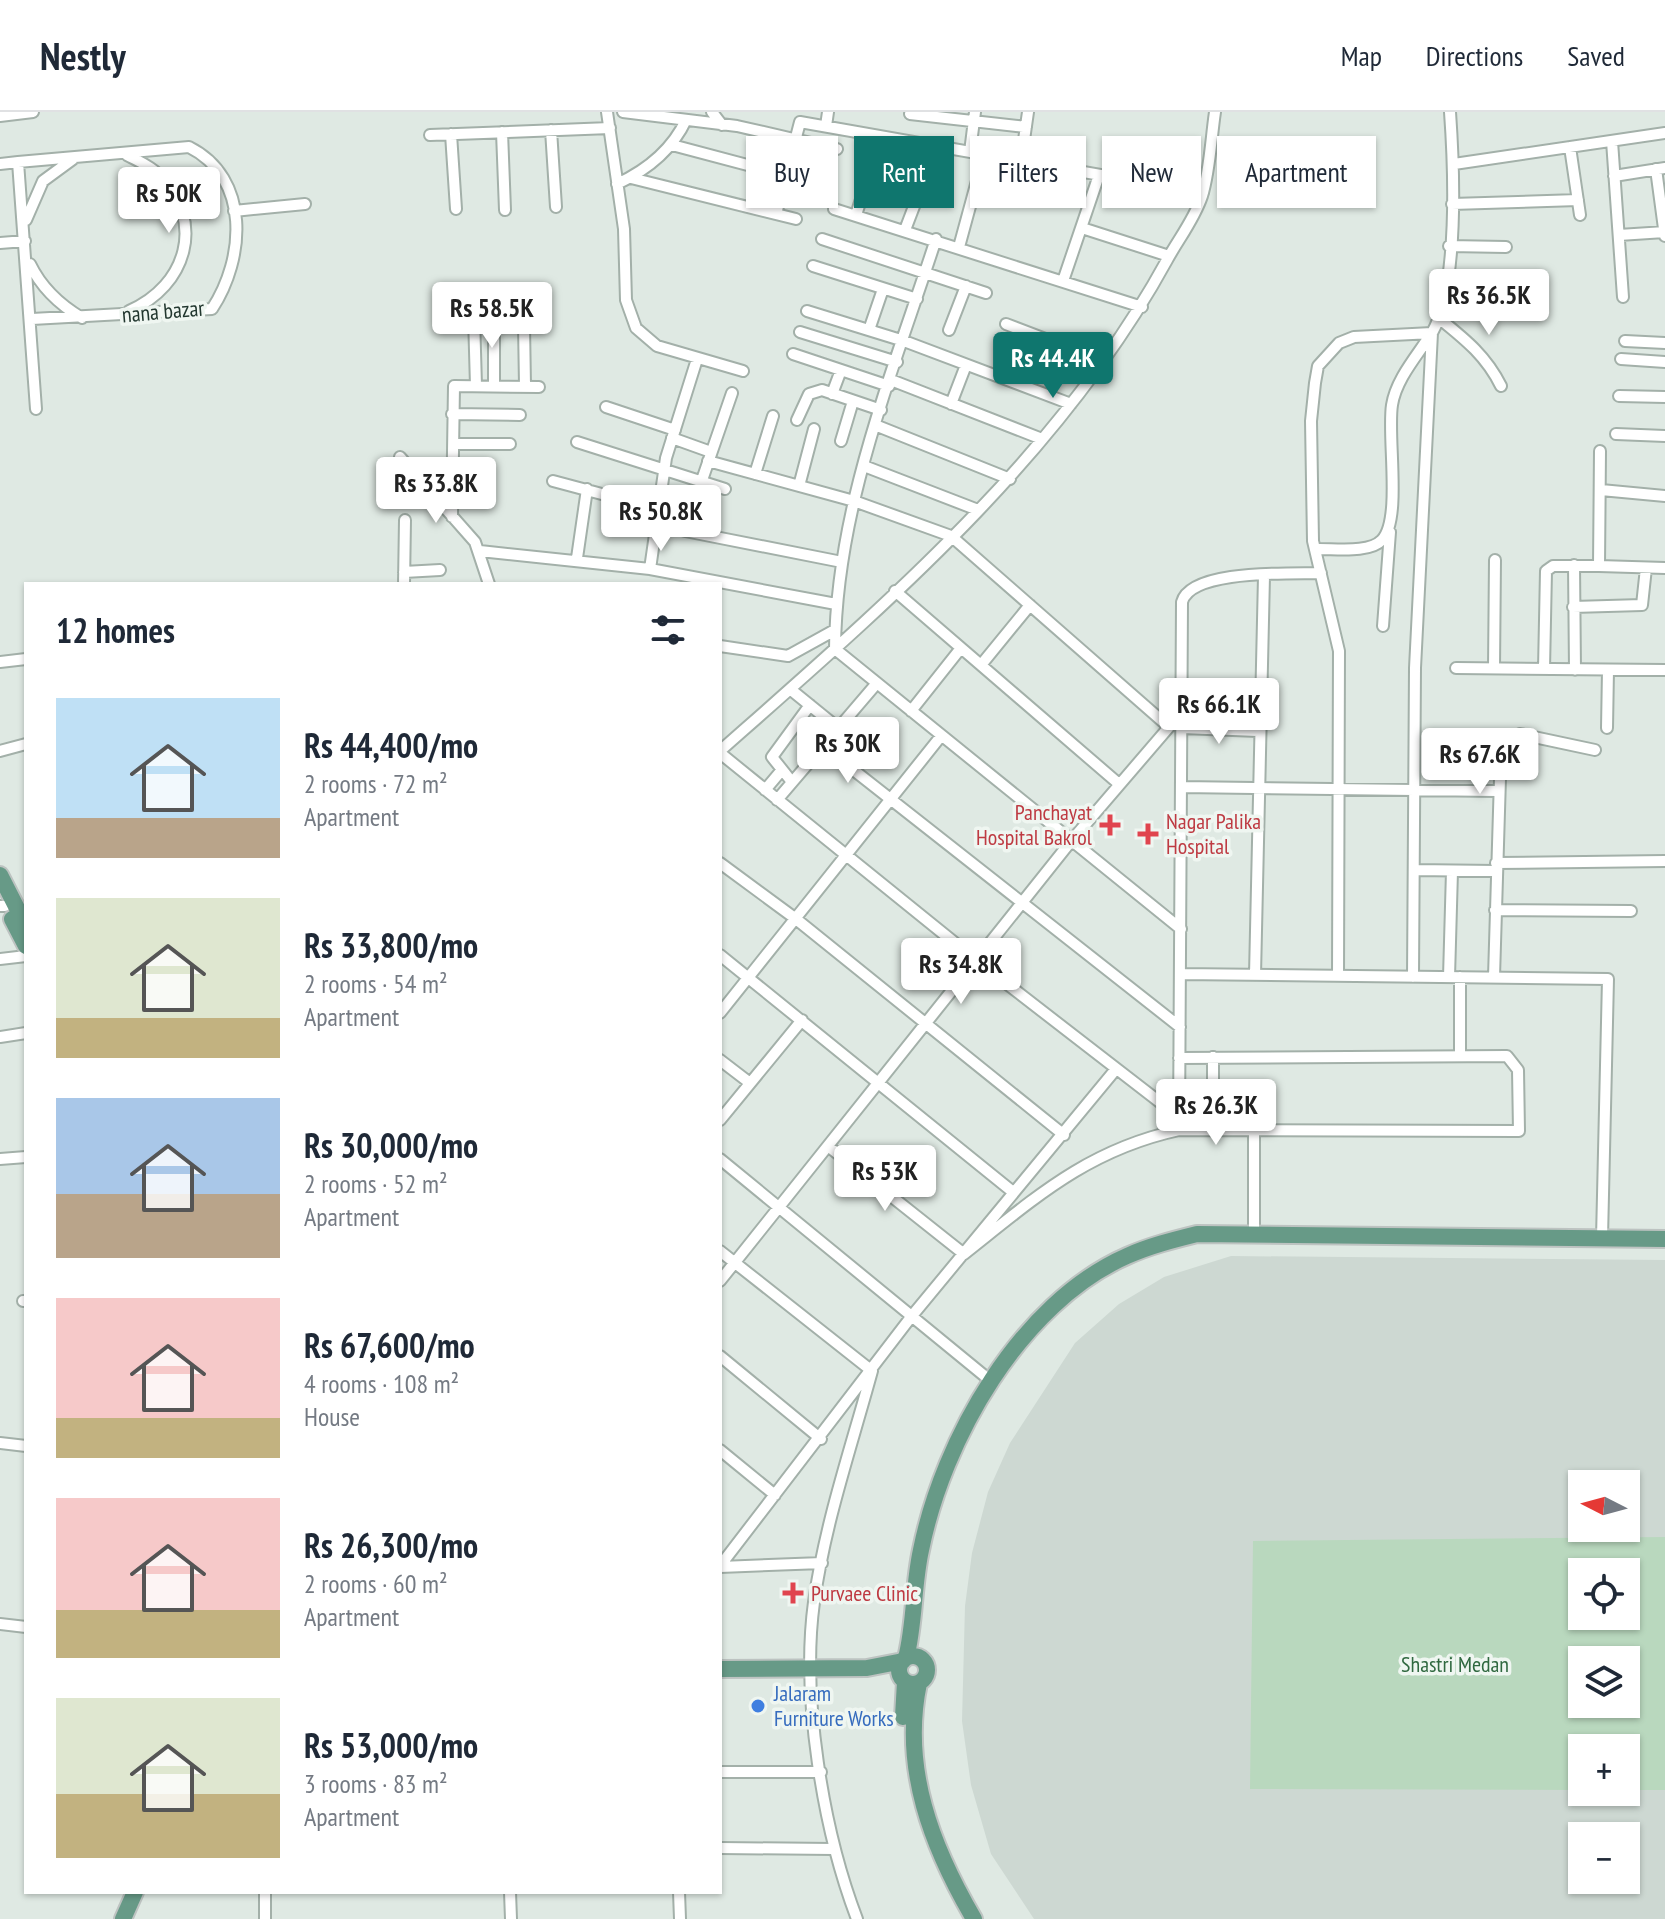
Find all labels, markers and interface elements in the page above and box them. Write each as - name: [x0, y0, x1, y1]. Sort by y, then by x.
- text: Nestly: [40, 31, 126, 80]
- text: Map: [1341, 37, 1382, 74]
- text: Directions: [1426, 37, 1523, 74]
- text: Saved: [1567, 37, 1625, 74]
- chip: Buy: [746, 136, 838, 208]
- chip: Rent: [854, 136, 954, 208]
- chip: Filters: [970, 136, 1086, 208]
- chip: New: [1102, 136, 1201, 208]
- chip: Apartment: [1217, 136, 1376, 208]
- pin: Rs 50K: [104, 167, 234, 235]
- text: Rs 50K: [136, 176, 202, 209]
- pin: Rs 36.5K: [1406, 269, 1572, 337]
- text: Rs 36.5K: [1447, 278, 1531, 311]
- pin: Rs 58.5K: [409, 282, 575, 350]
- text: Rs 58.5K: [450, 291, 534, 324]
- street label: nana bazar: [121, 293, 205, 329]
- pin: Rs 44.4K: [970, 332, 1136, 400]
- text: Rs 44.4K: [1011, 341, 1095, 374]
- pin: Rs 33.8K: [353, 457, 519, 525]
- text: Rs 33.8K: [394, 466, 478, 499]
- pin: Rs 50.8K: [578, 485, 744, 553]
- text: Rs 50.8K: [619, 494, 703, 527]
- text: 12 homes: [56, 608, 175, 652]
- icon: filters: [646, 608, 690, 652]
- pin: Rs 66.1K: [1136, 678, 1302, 746]
- text: Rs 66.1K: [1177, 687, 1261, 720]
- pin: Rs 30K: [783, 717, 913, 785]
- text: Rs 44,400/mo: [304, 723, 478, 767]
- text: Rs 30K: [815, 726, 881, 759]
- pin: Rs 67.6K: [1397, 728, 1563, 796]
- icon: home: [120, 730, 216, 826]
- text: Rs 67.6K: [1439, 737, 1521, 770]
- text: 2 rooms · 72 m²: [304, 767, 448, 800]
- place label: Panchayat Hospital Bakrol: [976, 798, 1093, 851]
- text: Apartment: [304, 800, 399, 833]
- place label: Nagar Palika Hospital: [1166, 807, 1261, 860]
- marker: Panchayat Hospital Bakrol: [1099, 814, 1121, 836]
- marker: Nagar Palika Hospital: [1137, 823, 1159, 845]
- text: Rs 33,800/mo: [304, 923, 478, 967]
- icon: home: [120, 930, 216, 1026]
- pin: Rs 34.8K: [878, 938, 1044, 1006]
- text: Rs 34.8K: [919, 947, 1003, 980]
- text: 2 rooms · 54 m²: [304, 967, 448, 1000]
- text: Apartment: [304, 1000, 399, 1033]
- pin: Rs 26.3K: [1133, 1079, 1299, 1147]
- text: Rs 26.3K: [1174, 1088, 1258, 1121]
- text: Rs 30,000/mo: [304, 1123, 478, 1167]
- icon: home: [120, 1130, 216, 1226]
- pin: Rs 53K: [820, 1145, 950, 1213]
- text: Rs 53K: [852, 1154, 918, 1187]
- text: 2 rooms · 52 m²: [304, 1167, 448, 1200]
- text: Apartment: [304, 1200, 399, 1233]
- text: Rs 67,600/mo: [304, 1323, 475, 1367]
- icon: home: [120, 1330, 216, 1426]
- text: 4 rooms · 108 m²: [304, 1367, 459, 1400]
- text: House: [304, 1400, 360, 1433]
- north arrow: [1568, 1470, 1640, 1542]
- map controls: [1568, 1470, 1640, 1894]
- text: Rs 26,300/mo: [304, 1523, 478, 1567]
- icon: home: [120, 1530, 216, 1626]
- button: locate: [1568, 1558, 1640, 1630]
- text: 2 rooms · 60 m²: [304, 1567, 448, 1600]
- place label: Purvaee Clinic: [811, 1579, 918, 1607]
- marker: Purvaee Clinic: [782, 1582, 804, 1604]
- text: Apartment: [304, 1600, 399, 1633]
- button: layers: [1568, 1646, 1640, 1718]
- park label: Shastri Medan: [1401, 1650, 1509, 1678]
- place label: Jalaram Furniture Works: [773, 1679, 894, 1732]
- marker: Jalaram Furniture Works: [749, 1697, 767, 1715]
- text: Rs 53,000/mo: [304, 1723, 478, 1767]
- icon: home: [120, 1730, 216, 1826]
- button: +: [1568, 1734, 1640, 1806]
- text: 3 rooms · 83 m²: [304, 1767, 448, 1800]
- text: Apartment: [304, 1800, 399, 1833]
- button: −: [1568, 1822, 1640, 1894]

